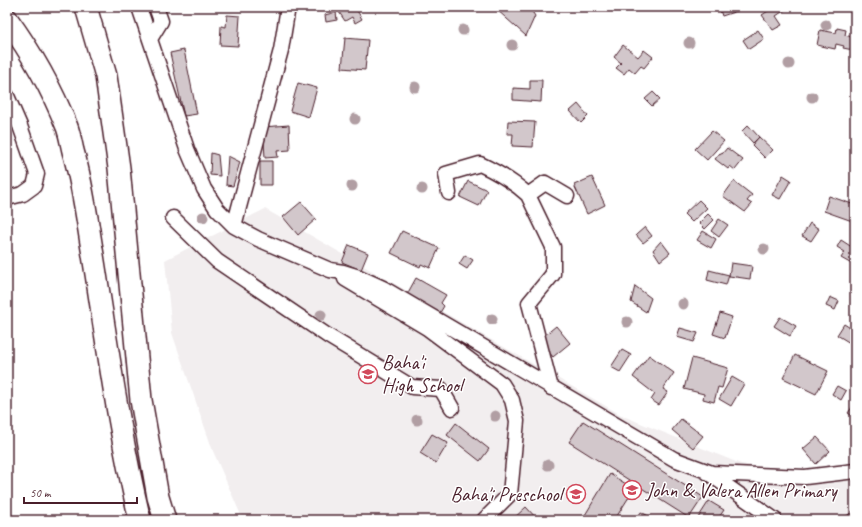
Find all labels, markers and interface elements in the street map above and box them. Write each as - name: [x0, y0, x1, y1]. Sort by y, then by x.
- place label: Baha'i High School: [382, 350, 466, 398]
- school or university icon: Baha'i High School: [357, 363, 379, 385]
- place label: John & Valera Allen Primary: [645, 478, 839, 503]
- scale bar: [24, 479, 137, 505]
- school or university icon: John & Valera Allen Primary: [621, 479, 643, 501]
- place label: Baha'i Preschool: [451, 482, 566, 507]
- school or university icon: Baha'i Preschool: [565, 483, 587, 505]
- text: 50 m: [30, 485, 52, 501]

